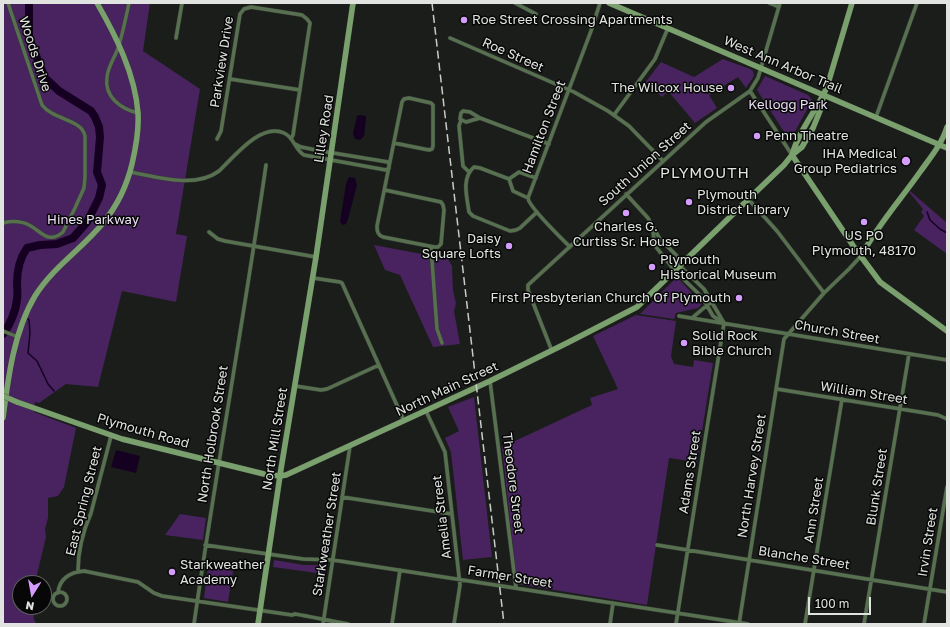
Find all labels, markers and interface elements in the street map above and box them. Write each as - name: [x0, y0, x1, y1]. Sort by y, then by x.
- place label: Roe Street Crossing Apartments: [472, 12, 673, 28]
- street label: Woods Drive: [16, 15, 54, 93]
- street label: Parkview Drive: [207, 15, 237, 109]
- marker: Roe Street Crossing Apartments: [459, 15, 469, 25]
- street label: West Ann Arbor Trail: [721, 33, 845, 97]
- street label: Roe Street: [480, 34, 546, 76]
- street label: Hamilton Street: [519, 78, 569, 176]
- place label: The Wilcox House: [611, 80, 723, 96]
- marker: The Wilcox House: [726, 83, 736, 93]
- street label: Lilley Road: [311, 94, 337, 164]
- park label: Kellogg Park: [748, 97, 828, 113]
- street label: South Union Street: [596, 118, 694, 210]
- place label: Penn Theatre: [765, 128, 849, 144]
- marker: Penn Theatre: [752, 131, 762, 141]
- place label: IHA Medical Group Pediatrics: [794, 146, 897, 177]
- marker: IHA Medical Group Pediatrics: [900, 155, 912, 167]
- district label: PLYMOUTH: [660, 164, 750, 182]
- place label: Plymouth District Library: [697, 187, 790, 218]
- marker: Plymouth District Library: [684, 197, 694, 207]
- marker: Charles G. Curtiss Sr. House: [621, 208, 631, 218]
- park label: Hines Parkway: [47, 212, 139, 228]
- marker: US PO Plymouth, 48170: [859, 217, 869, 227]
- place label: Charles G. Curtiss Sr. House: [573, 219, 679, 250]
- place label: US PO Plymouth, 48170: [812, 228, 916, 259]
- place label: Daisy Square Lofts: [422, 231, 501, 262]
- marker: Daisy Square Lofts: [504, 241, 514, 251]
- place label: Plymouth Historical Museum: [660, 252, 776, 283]
- marker: Plymouth Historical Museum: [647, 262, 657, 272]
- place label: First Presbyterian Church Of Plymouth: [491, 290, 731, 306]
- marker: First Presbyterian Church Of Plymouth: [734, 293, 744, 303]
- street label: Church Street: [793, 317, 881, 347]
- place label: Solid Rock Bible Church: [692, 328, 772, 359]
- marker: Solid Rock Bible Church: [679, 338, 689, 348]
- street label: North Main Street: [393, 358, 501, 420]
- street label: North Holbrook Street: [194, 364, 232, 504]
- street label: William Street: [819, 378, 909, 408]
- street label: North Mill Street: [259, 386, 291, 492]
- street label: Plymouth Road: [95, 410, 191, 452]
- street label: North Harvey Street: [734, 413, 770, 539]
- street label: Adams Street: [676, 429, 704, 515]
- street label: Theodore Street: [499, 432, 527, 534]
- street label: East Spring Street: [63, 444, 105, 558]
- street label: Blunk Street: [863, 447, 891, 527]
- street label: Starkweather Street: [309, 471, 345, 597]
- street label: Amelia Street: [429, 474, 455, 560]
- street label: Ann Street: [801, 476, 827, 544]
- street label: Irvin Street: [915, 506, 941, 578]
- street label: Blanche Street: [757, 543, 851, 573]
- place label: Starkweather Academy: [180, 557, 264, 588]
- street label: Farmer Street: [466, 563, 554, 591]
- marker: Starkweather Academy: [167, 567, 177, 577]
- north arrow: [12, 575, 52, 615]
- scale bar: [810, 589, 873, 615]
- text: 100 m: [815, 596, 849, 611]
- text: N: [24, 599, 35, 613]

